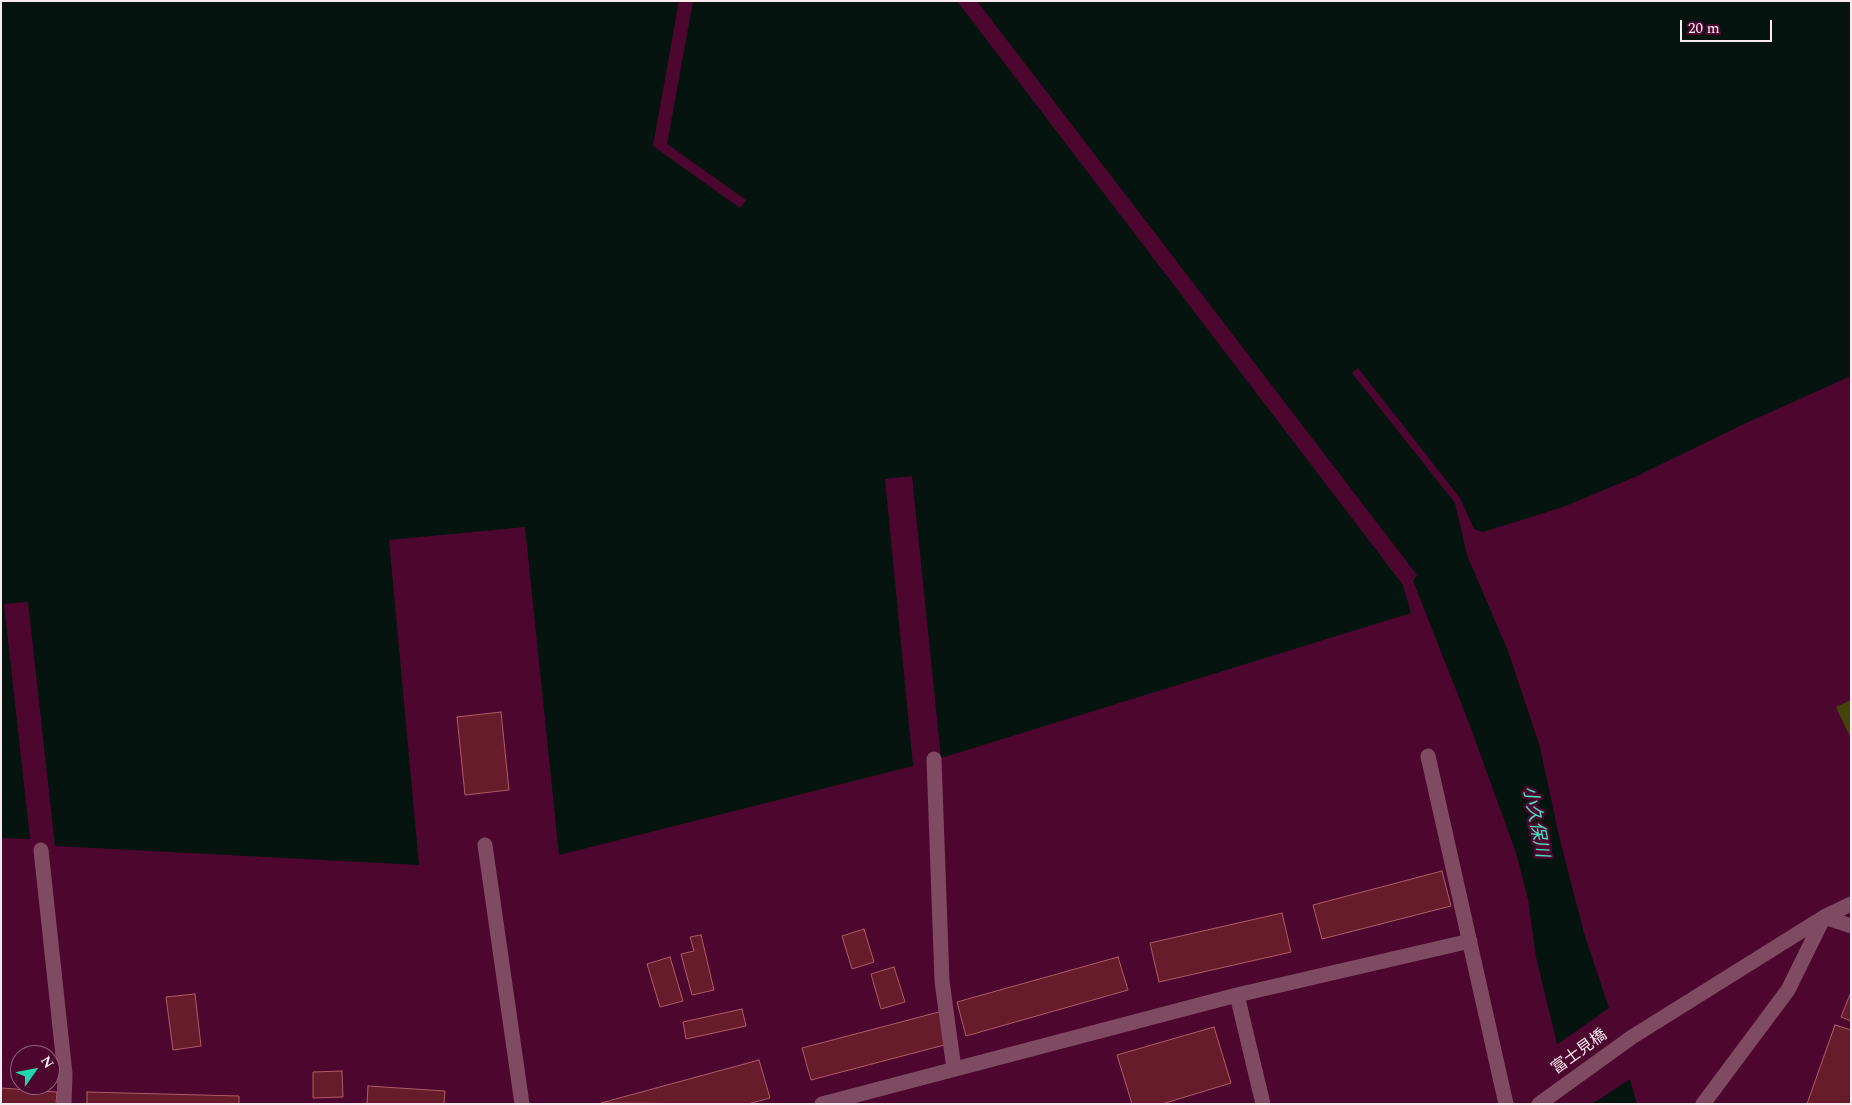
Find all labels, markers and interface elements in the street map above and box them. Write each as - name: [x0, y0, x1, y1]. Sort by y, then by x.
- scale bar: [1682, 10, 1774, 42]
- text: 20 m: [1688, 17, 1720, 40]
- water label: 小久保川: [1517, 785, 1551, 859]
- street label: 富士見橋: [1548, 1026, 1612, 1080]
- north arrow: [10, 1045, 60, 1095]
- text: N: [35, 1052, 59, 1073]

